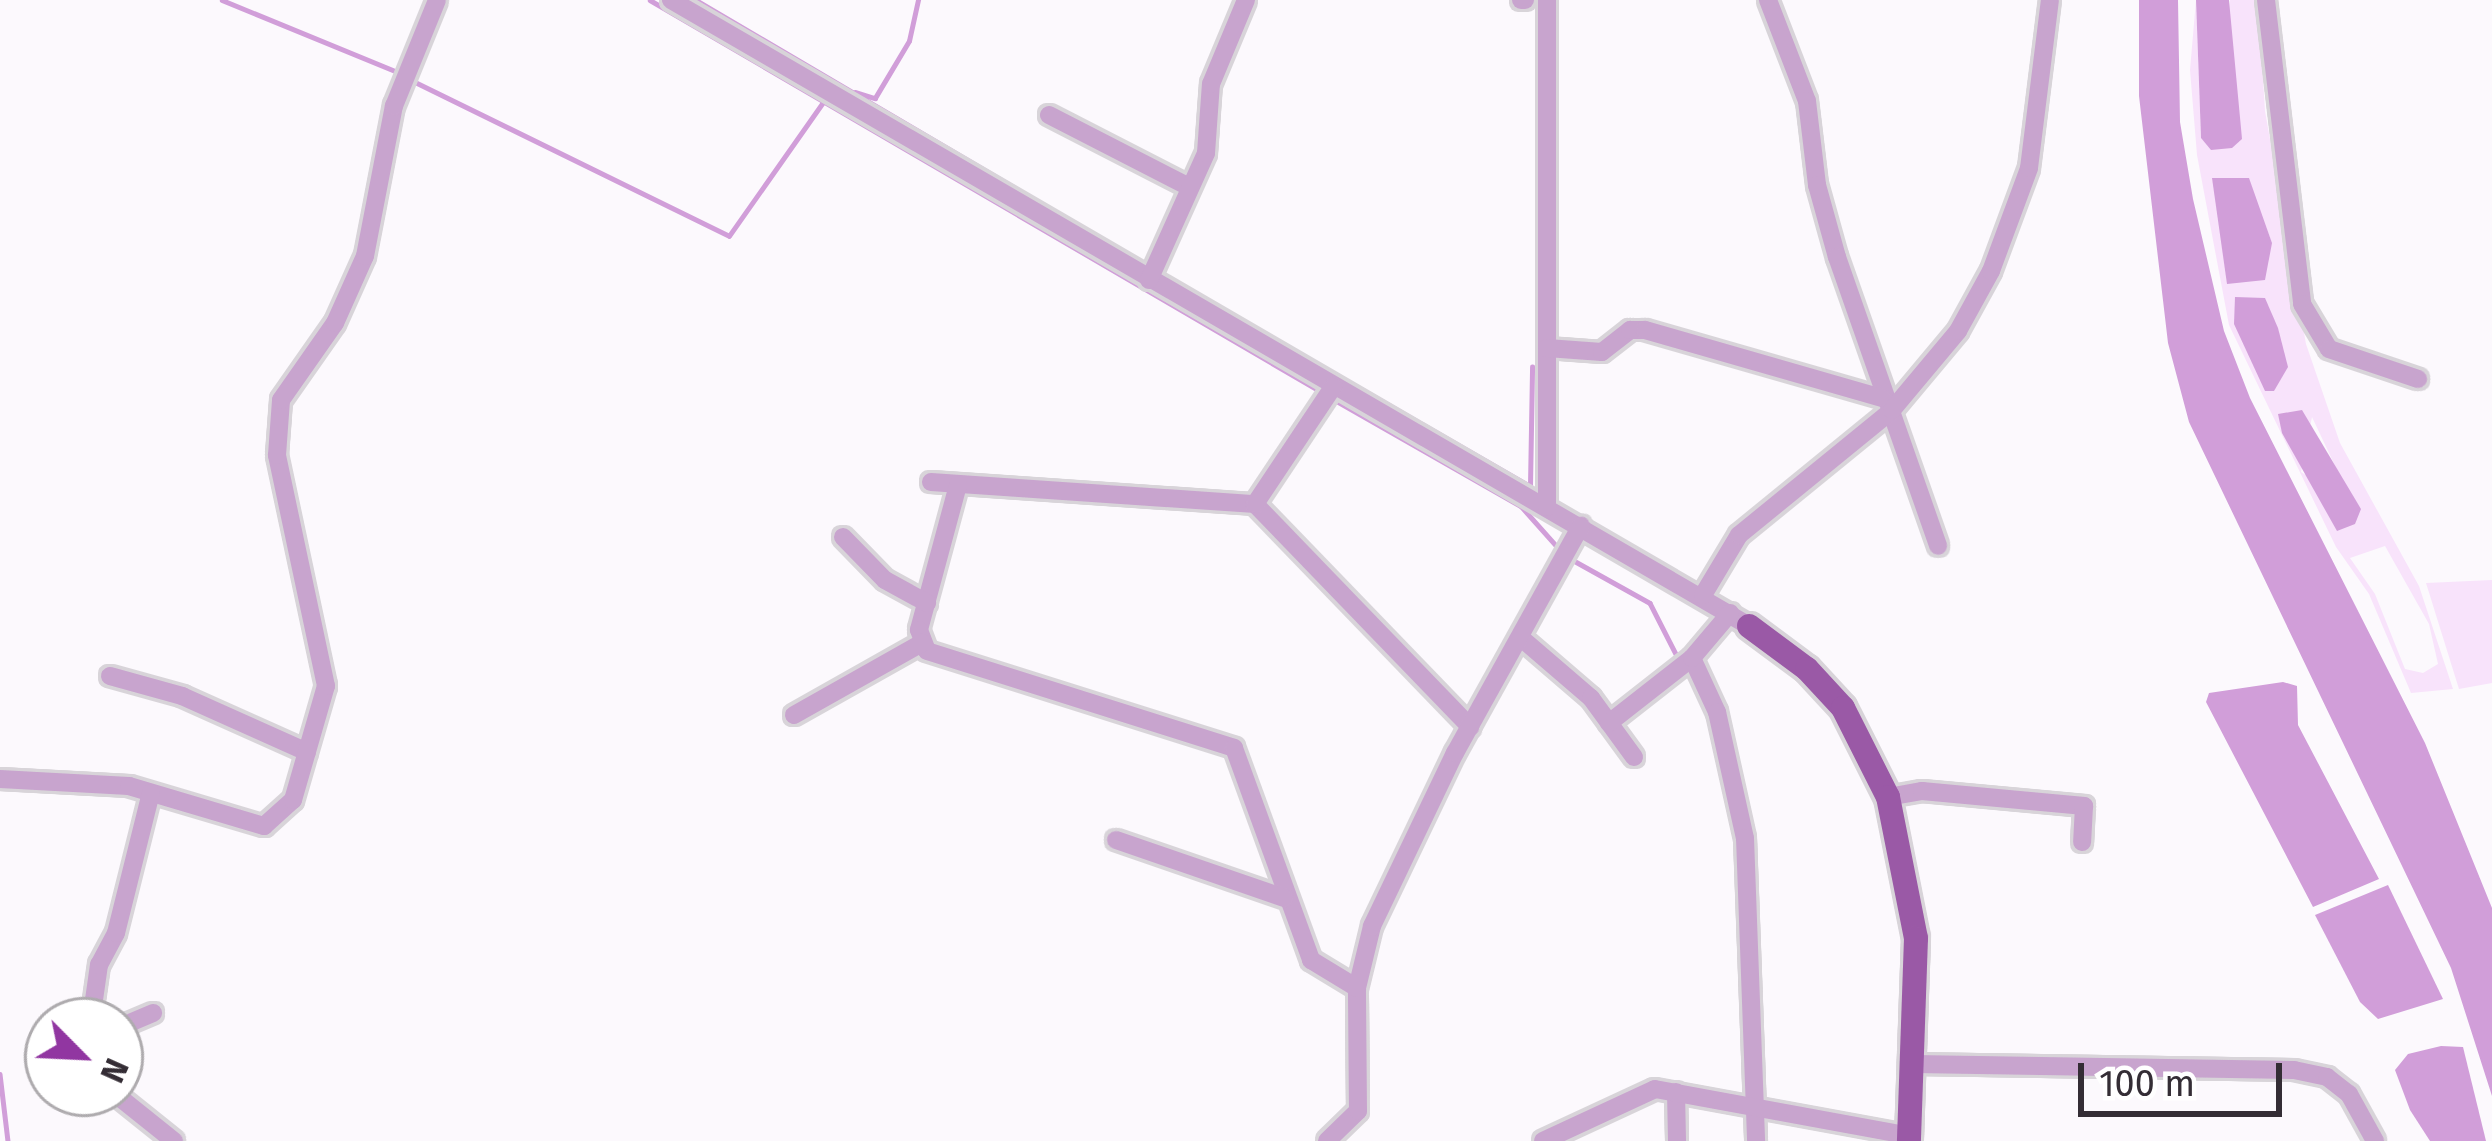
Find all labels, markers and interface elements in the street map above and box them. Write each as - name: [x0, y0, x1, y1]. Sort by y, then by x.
- north arrow: [24, 997, 144, 1117]
- scale bar: [2084, 1039, 2288, 1113]
- text: N: [91, 1052, 137, 1089]
- text: 100 m: [2099, 1062, 2195, 1106]

